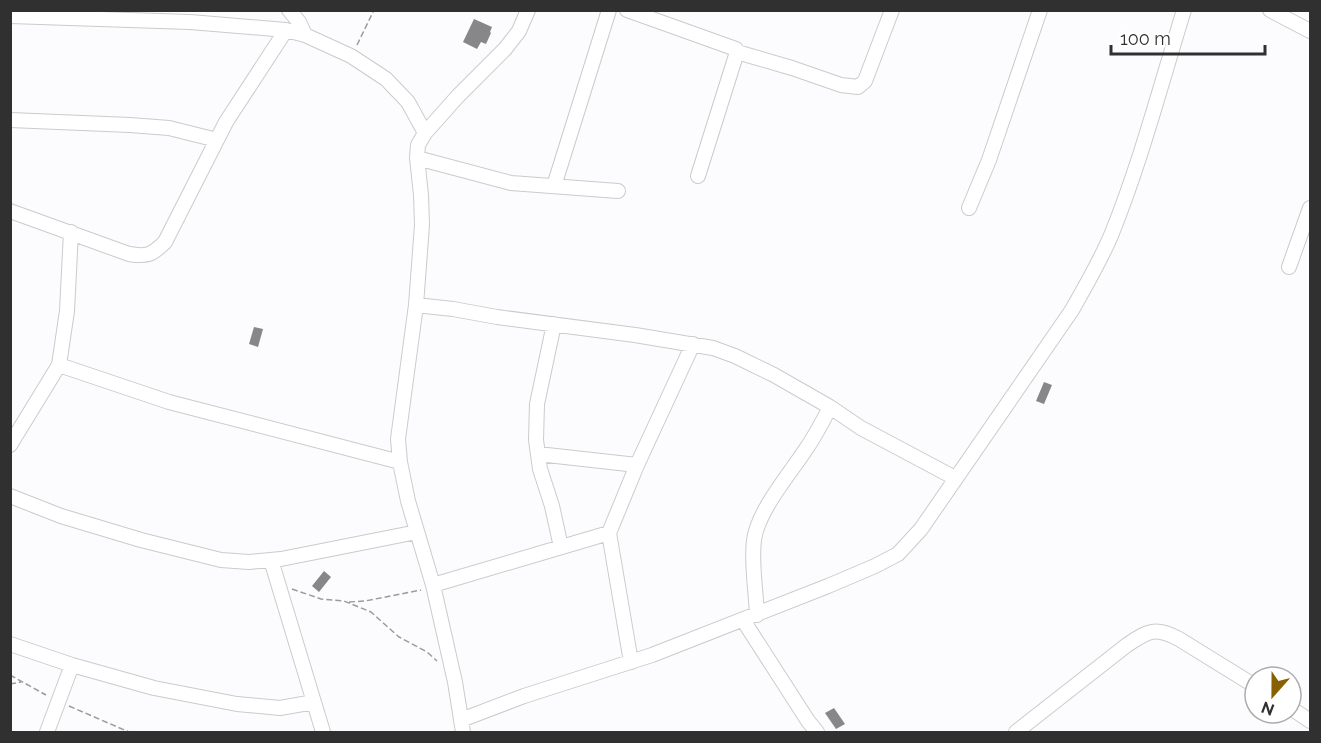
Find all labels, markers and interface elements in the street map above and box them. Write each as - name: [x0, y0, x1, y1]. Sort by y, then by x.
- scale bar: [1111, 18, 1266, 56]
- text: 100 m: [1120, 28, 1171, 49]
- north arrow: [1243, 665, 1303, 725]
- text: N: [1259, 697, 1277, 720]

